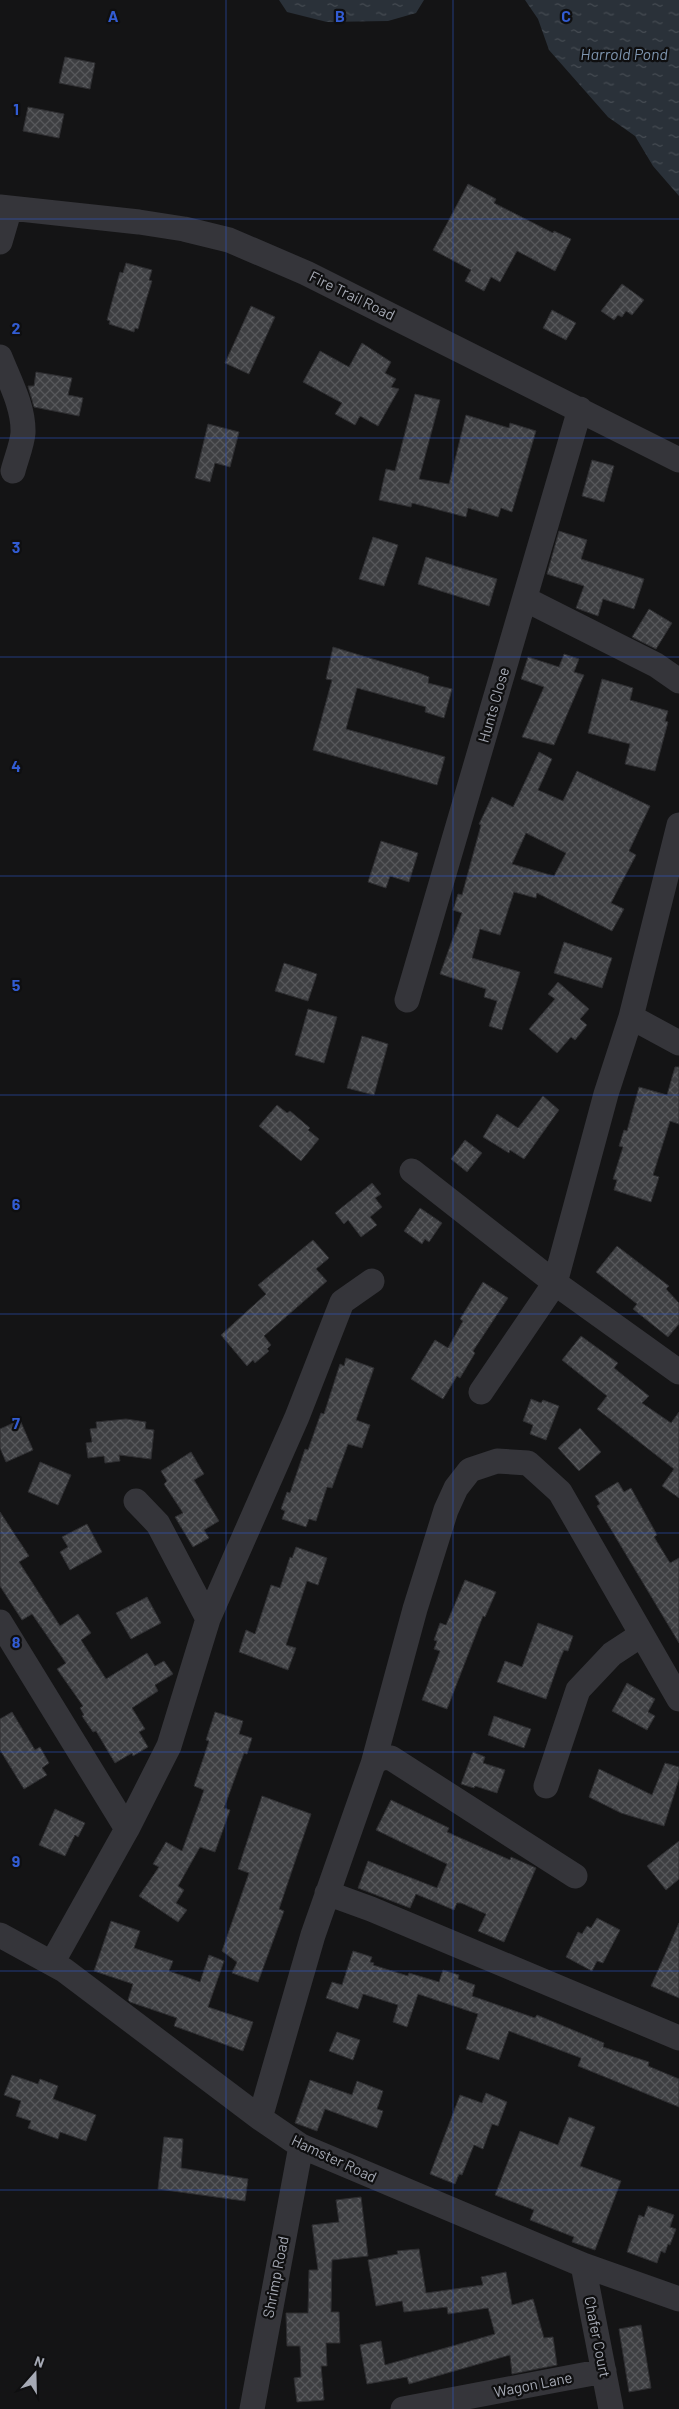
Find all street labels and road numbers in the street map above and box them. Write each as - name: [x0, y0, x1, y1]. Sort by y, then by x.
- street label: Fire Trail Road: [307, 267, 398, 324]
- street label: Hunts Close: [474, 665, 512, 744]
- street label: Hamster Road: [289, 2131, 380, 2186]
- street label: Shrimp Road: [258, 2234, 292, 2319]
- street label: Chafer Court: [581, 2295, 615, 2379]
- street label: Wagon Lane: [492, 2368, 574, 2400]

